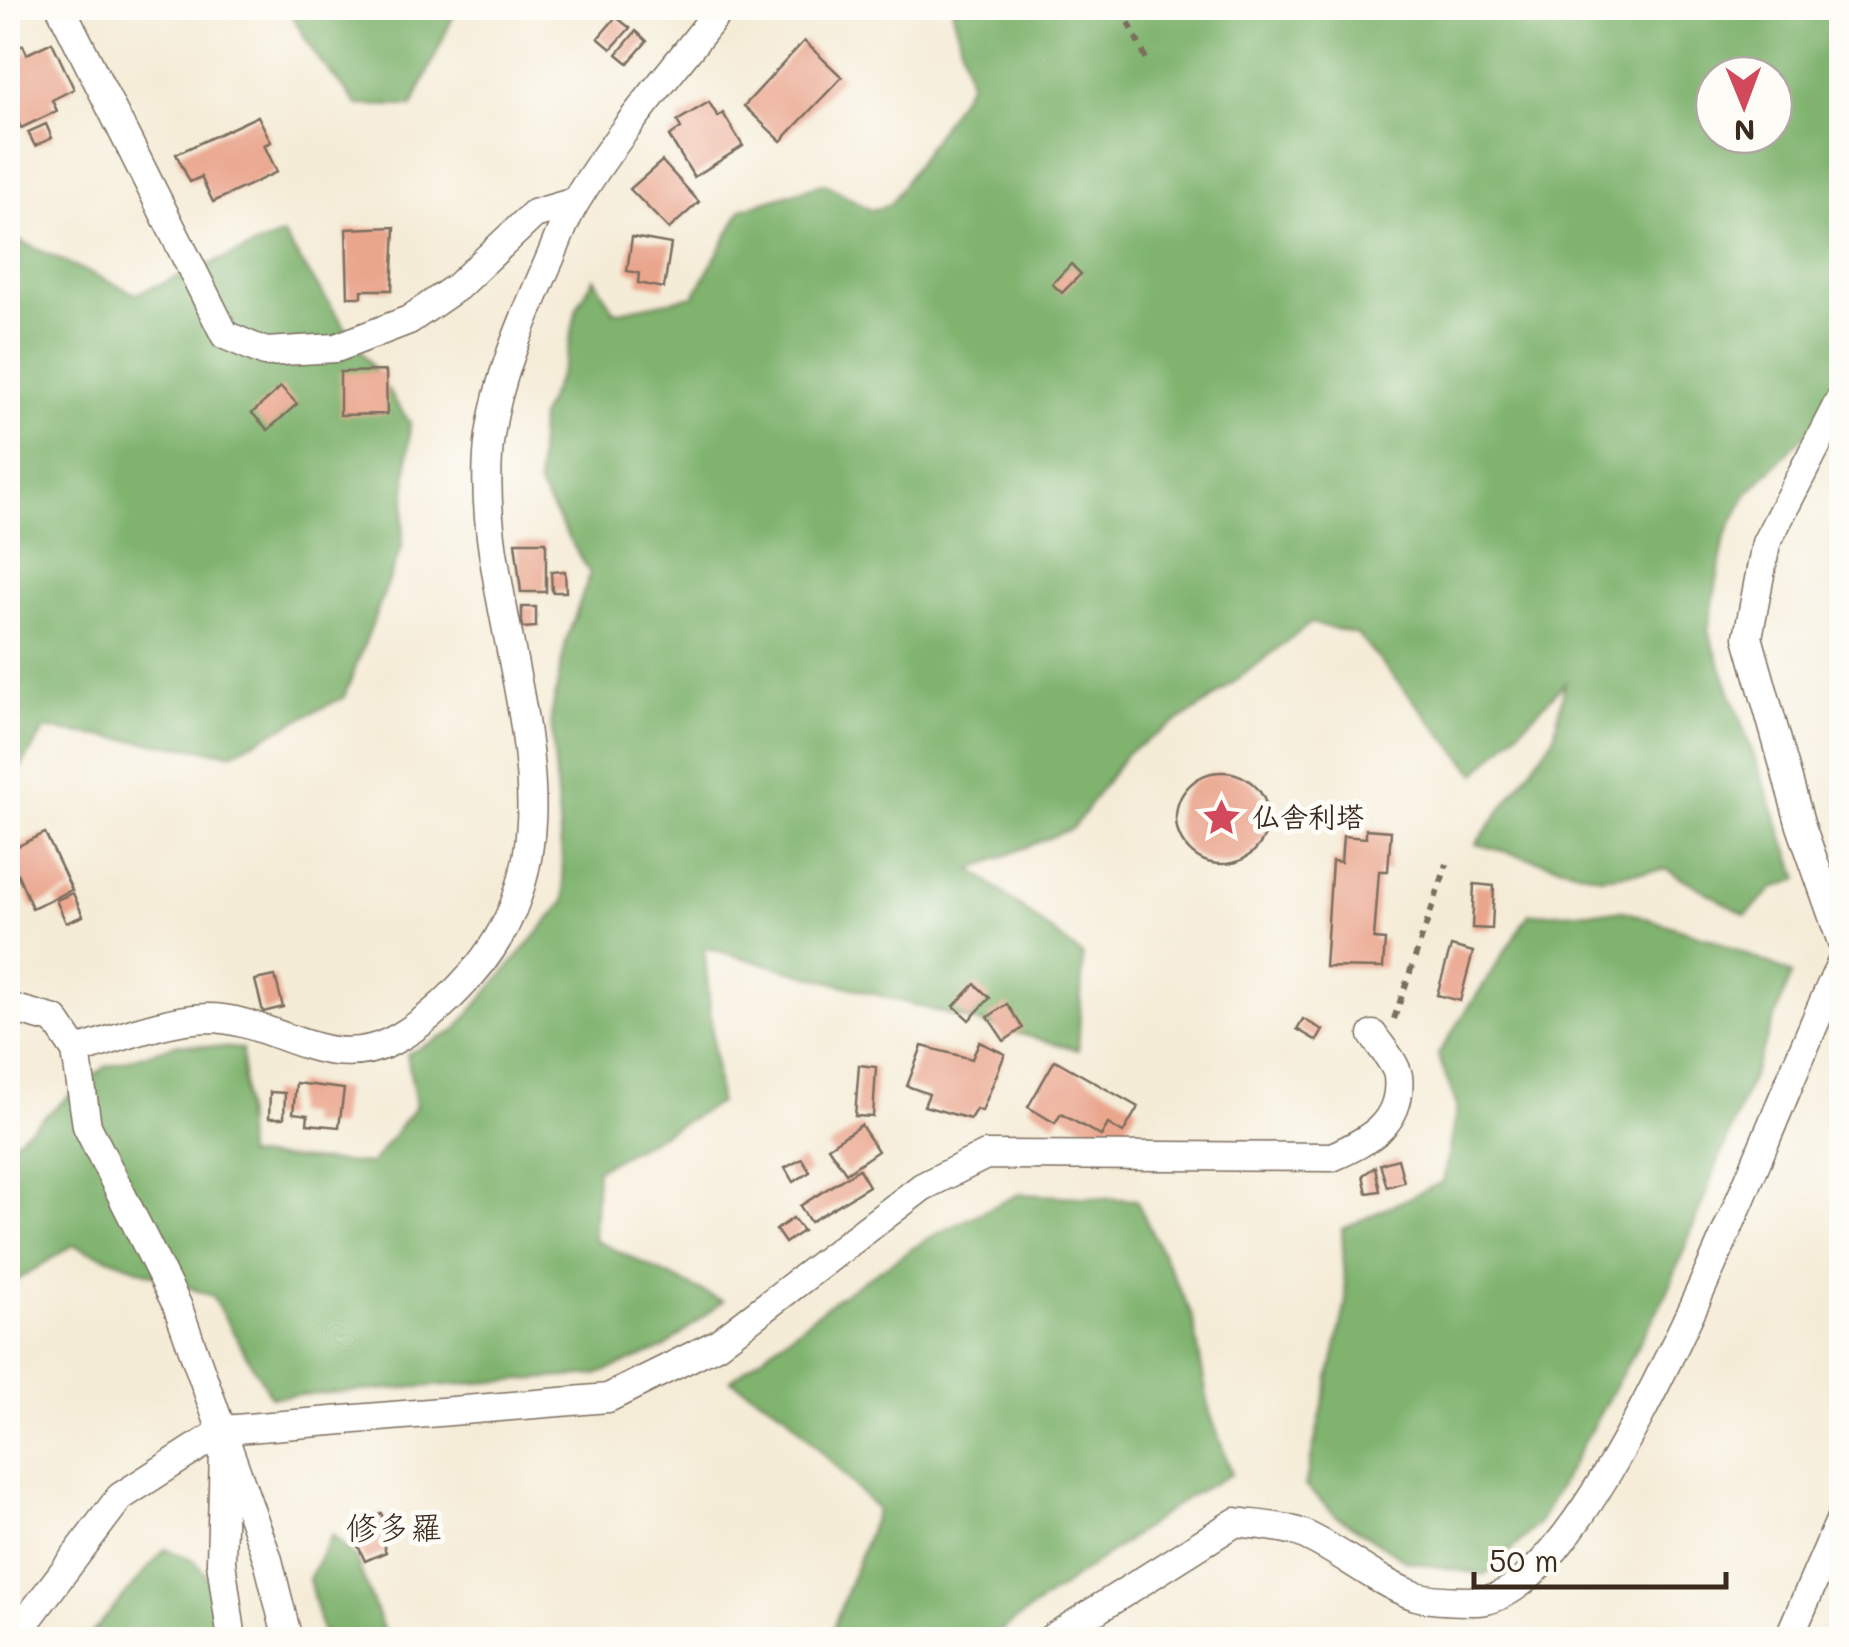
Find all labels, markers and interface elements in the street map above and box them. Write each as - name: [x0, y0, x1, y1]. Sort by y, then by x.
- north arrow: [1694, 55, 1794, 155]
- text: N: [1734, 113, 1755, 149]
- place icon: 仏舎利塔: [1201, 796, 1243, 838]
- place label: 仏舎利塔: [1252, 798, 1364, 834]
- district label: 修多羅: [346, 1505, 442, 1547]
- scale bar: [1474, 1527, 1726, 1589]
- text: 50 m: [1489, 1540, 1559, 1580]

